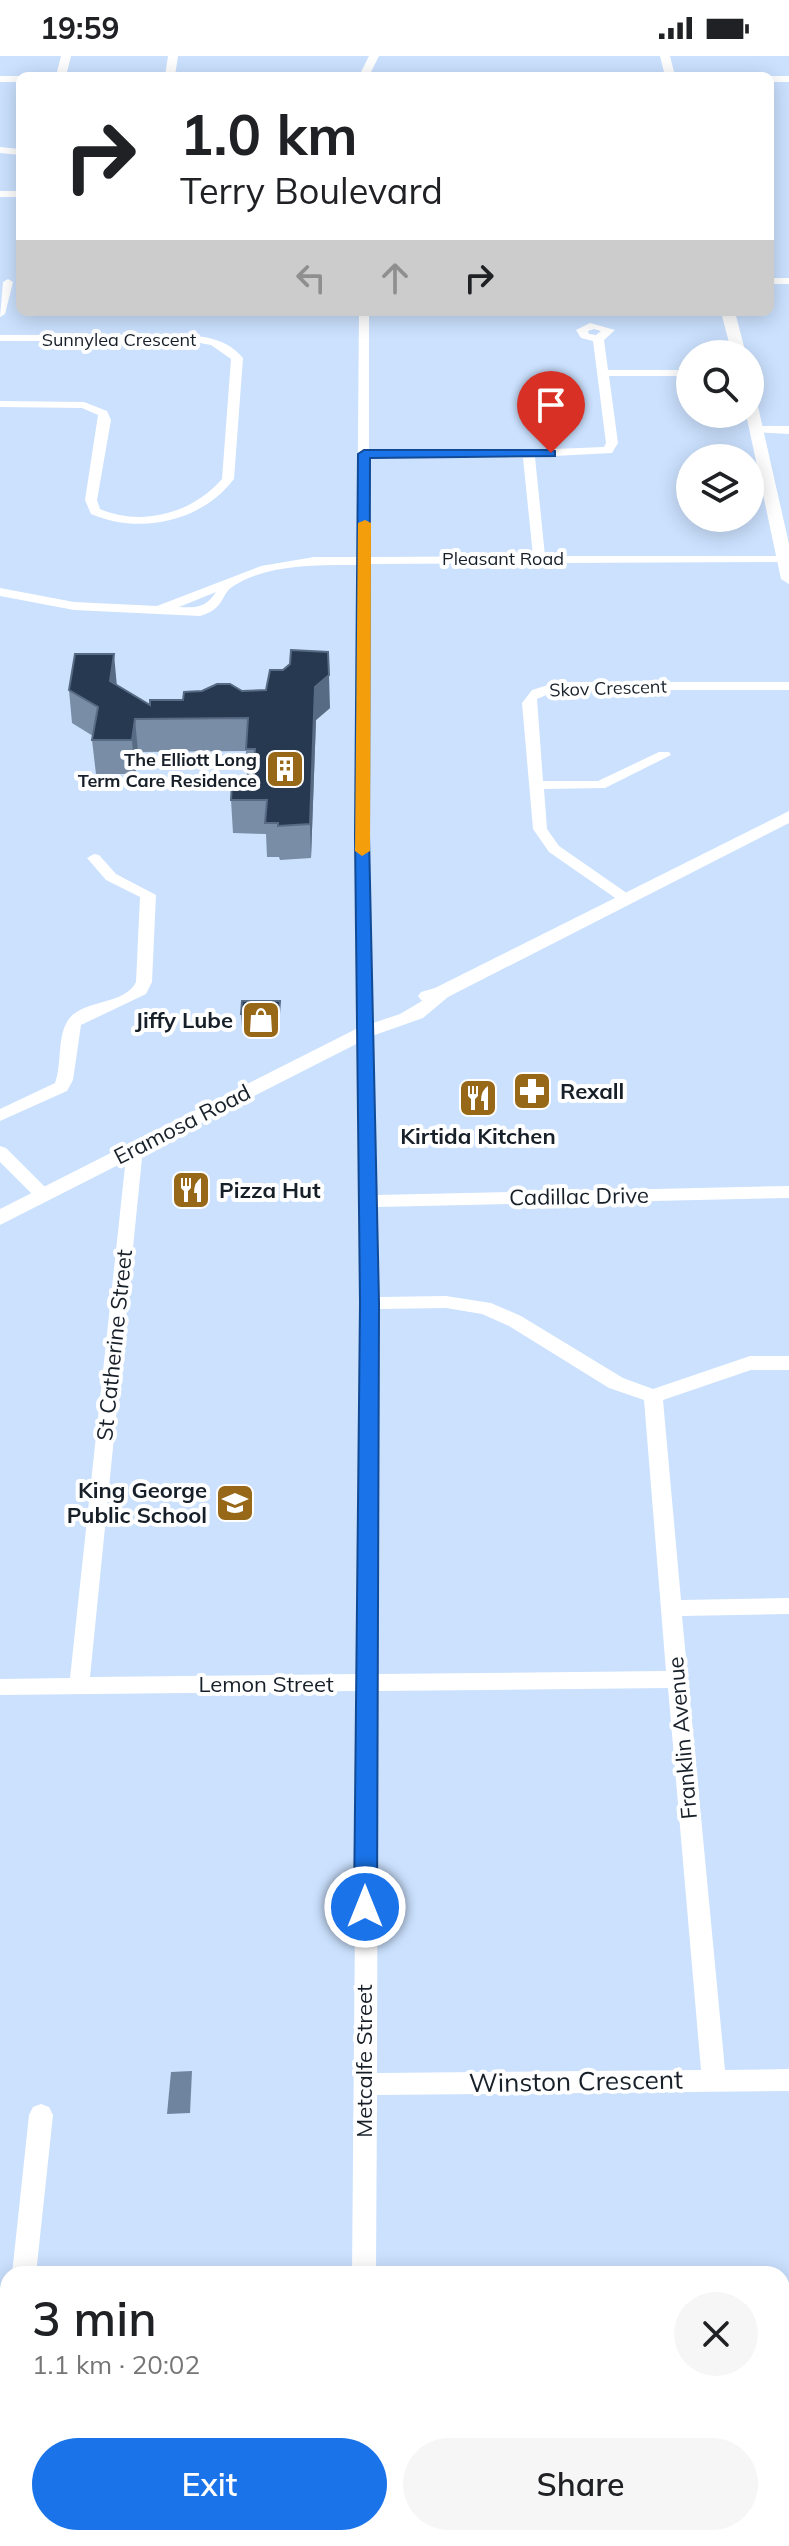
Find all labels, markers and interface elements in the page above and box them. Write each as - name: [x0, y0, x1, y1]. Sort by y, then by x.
- text: 19:59: [40, 9, 119, 47]
- text: 1.0 km: [180, 99, 358, 169]
- icon: right: [48, 104, 152, 208]
- text: Terry Boulevard: [180, 168, 443, 213]
- icon: left: [289, 256, 333, 300]
- icon: ahead: [373, 256, 417, 300]
- icon: right: [457, 256, 501, 300]
- street label: Sunnylea Crescent: [42, 328, 196, 351]
- map controls: [676, 340, 764, 532]
- button: search: [676, 340, 764, 428]
- pin: [517, 371, 585, 453]
- icon: arrive: [529, 383, 573, 427]
- button: layers: [676, 444, 764, 532]
- street label: Pleasant Road: [442, 547, 564, 570]
- street label: Skov Crescent: [549, 674, 667, 702]
- place label: The Elliott Long Term Care Residence: [78, 748, 257, 792]
- building icon: The Elliott Long Term Care Residence: [264, 748, 306, 790]
- shop icon: Jiffy Lube: [240, 999, 282, 1041]
- place label: Jiffy Lube: [135, 1006, 233, 1034]
- pharmacy icon: Rexall: [511, 1070, 553, 1112]
- restaurant icon: Kirtida Kitchen: [457, 1077, 499, 1119]
- place label: Rexall: [560, 1077, 624, 1105]
- street label: Eramosa Road: [109, 1078, 255, 1170]
- place label: Kirtida Kitchen: [400, 1122, 556, 1150]
- restaurant icon: Pizza Hut: [170, 1169, 212, 1211]
- place label: Pizza Hut: [219, 1176, 321, 1204]
- street label: Cadillac Drive: [509, 1181, 649, 1211]
- street label: St Catherine Street: [90, 1248, 138, 1442]
- place label: King George Public School: [67, 1476, 207, 1529]
- school or university icon: King George Public School: [214, 1482, 256, 1524]
- street label: Franklin Avenue: [661, 1655, 703, 1821]
- street label: Lemon Street: [198, 1670, 334, 1698]
- position arrow: [323, 1865, 407, 1949]
- street label: Metcalfe Street: [350, 1984, 378, 2138]
- street label: Winston Crescent: [469, 2063, 683, 2099]
- text: 3 min: [32, 2288, 157, 2348]
- button: close: [674, 2292, 758, 2376]
- text: 1.1 km · 20:02: [32, 2348, 200, 2381]
- button: Exit: [32, 2438, 387, 2530]
- button: Share: [403, 2438, 758, 2530]

